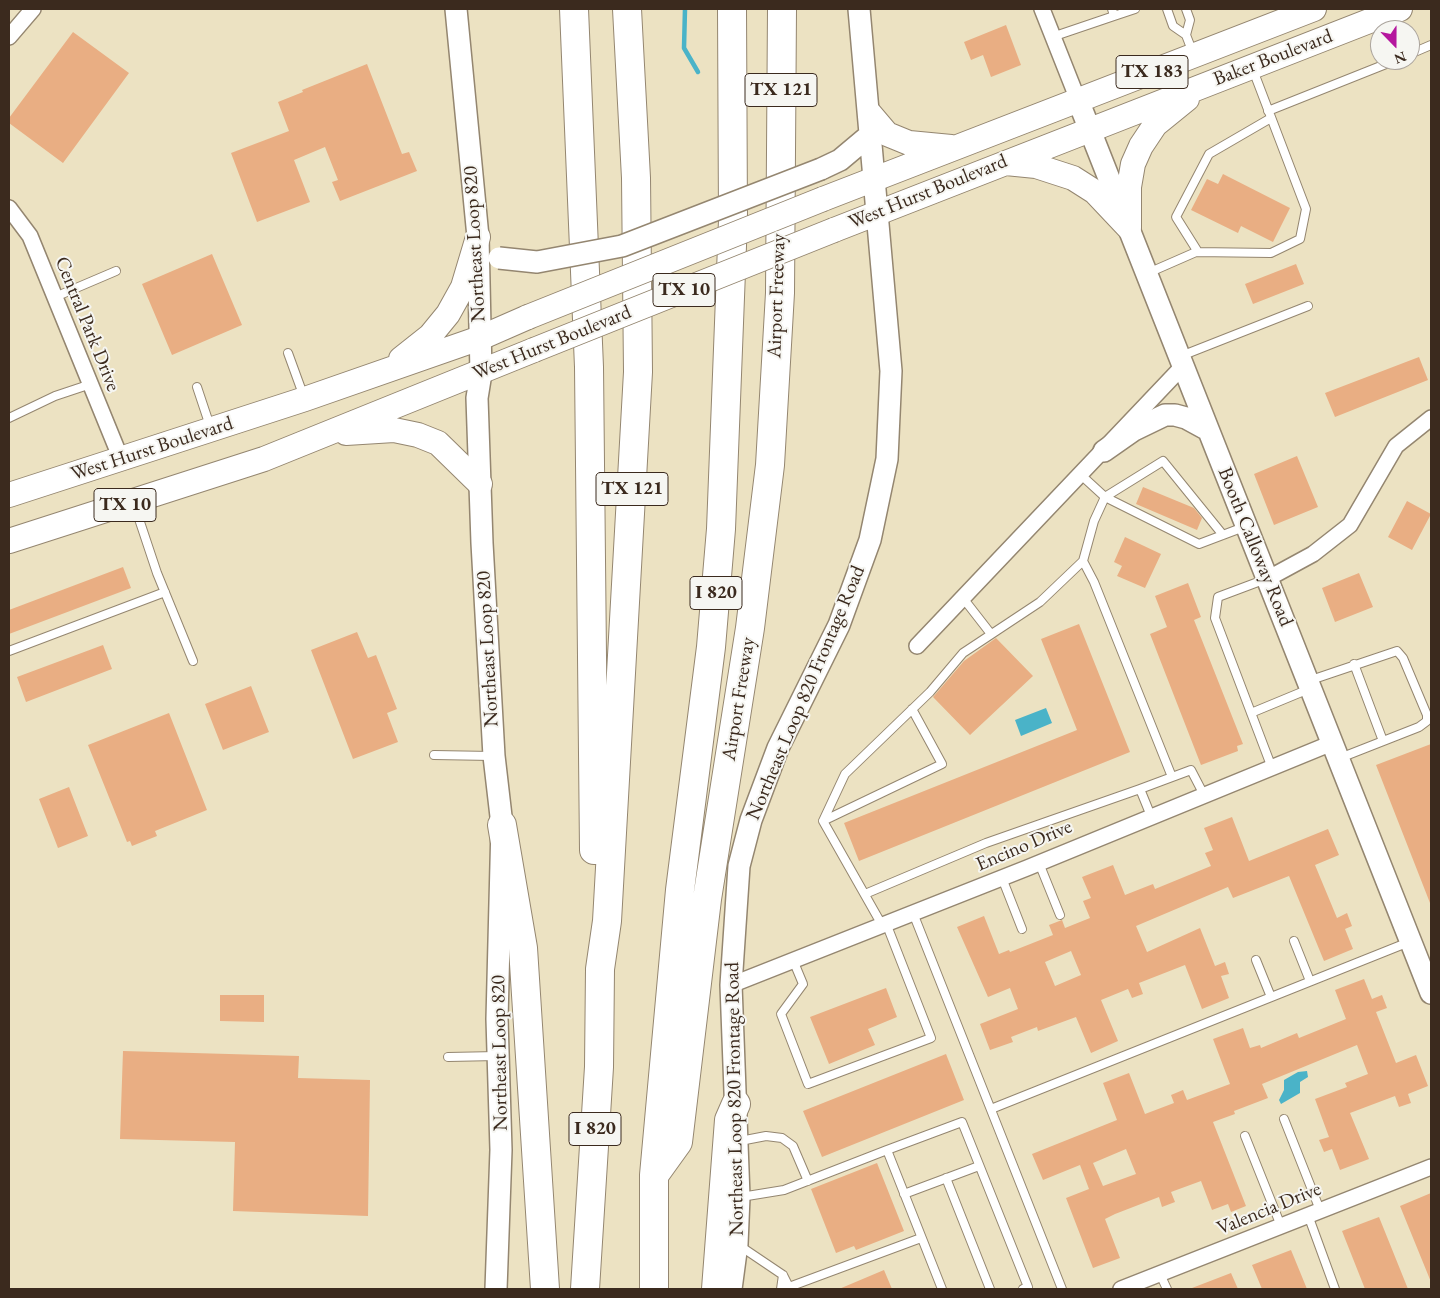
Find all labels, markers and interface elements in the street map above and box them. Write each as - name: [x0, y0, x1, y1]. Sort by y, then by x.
- north arrow: [1370, 20, 1420, 70]
- street label: Baker Boulevard: [1210, 24, 1336, 92]
- text: N: [1392, 48, 1409, 68]
- road number: TX 183: [1116, 56, 1188, 88]
- road number: TX 121: [745, 74, 817, 106]
- street label: West Hurst Boulevard: [845, 149, 1011, 235]
- street label: Northeast Loop 820: [459, 165, 491, 323]
- street label: Airport Freeway: [763, 233, 791, 359]
- street label: Central Park Drive: [49, 253, 125, 395]
- road number: TX 10: [653, 274, 715, 306]
- street label: West Hurst Boulevard: [469, 300, 635, 386]
- street label: West Hurst Boulevard: [68, 411, 236, 487]
- street label: Booth Calloway Road: [1212, 464, 1298, 630]
- road number: TX 121: [596, 472, 668, 506]
- road number: TX 10: [94, 488, 156, 522]
- street label: Northeast Loop 820 Frontage Road: [741, 562, 871, 824]
- street label: Northeast Loop 820: [472, 570, 504, 728]
- road number: I 820: [690, 576, 742, 610]
- street label: Airport Freeway: [717, 635, 761, 763]
- street label: Encino Drive: [972, 815, 1076, 877]
- street label: Northeast Loop 820 Frontage Road: [721, 962, 749, 1236]
- street label: Northeast Loop 820: [487, 975, 513, 1131]
- road number: I 820: [569, 1112, 621, 1146]
- street label: Valencia Drive: [1213, 1177, 1325, 1241]

